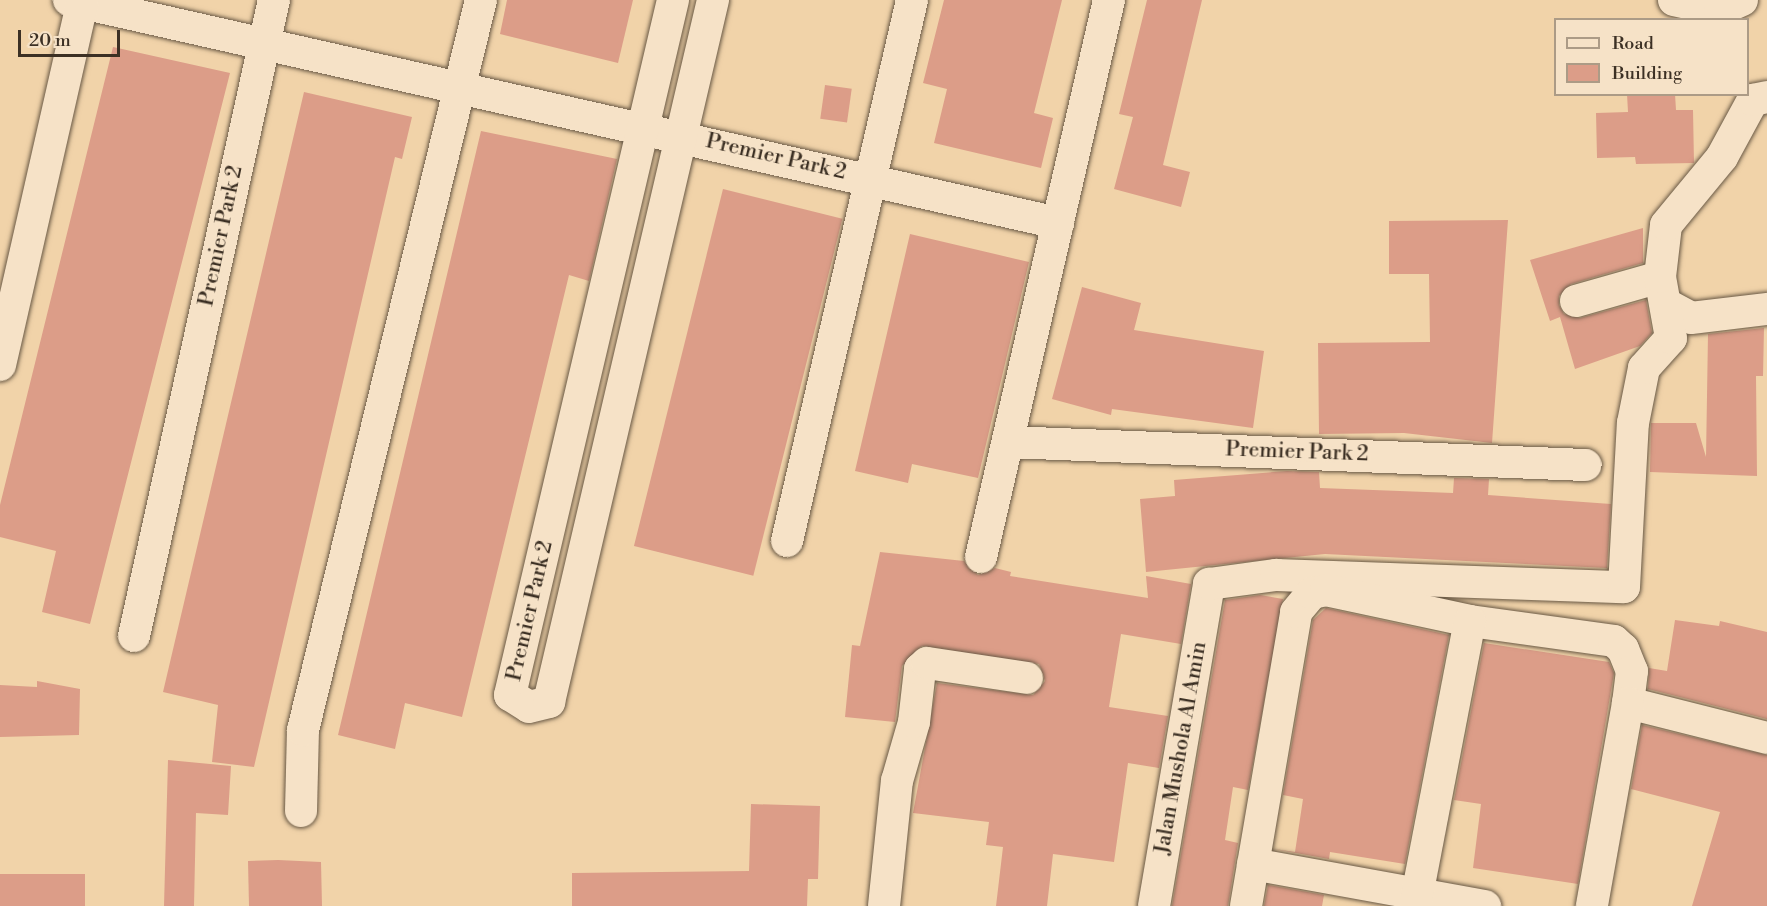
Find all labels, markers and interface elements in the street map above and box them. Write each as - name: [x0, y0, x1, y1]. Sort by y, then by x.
- scale bar: [21, 18, 123, 56]
- legend: [1554, 18, 1749, 96]
- text: 20 m: [29, 29, 71, 52]
- text: Road: [1612, 32, 1654, 55]
- text: Building: [1612, 62, 1682, 85]
- street label: Premier Park 2: [703, 129, 849, 185]
- street label: Premier Park 2: [194, 163, 248, 309]
- street label: Premier Park 2: [1225, 437, 1369, 467]
- street label: Premier Park 2: [502, 538, 558, 684]
- street label: Jalan Mushola Al Amin: [1150, 640, 1212, 856]

